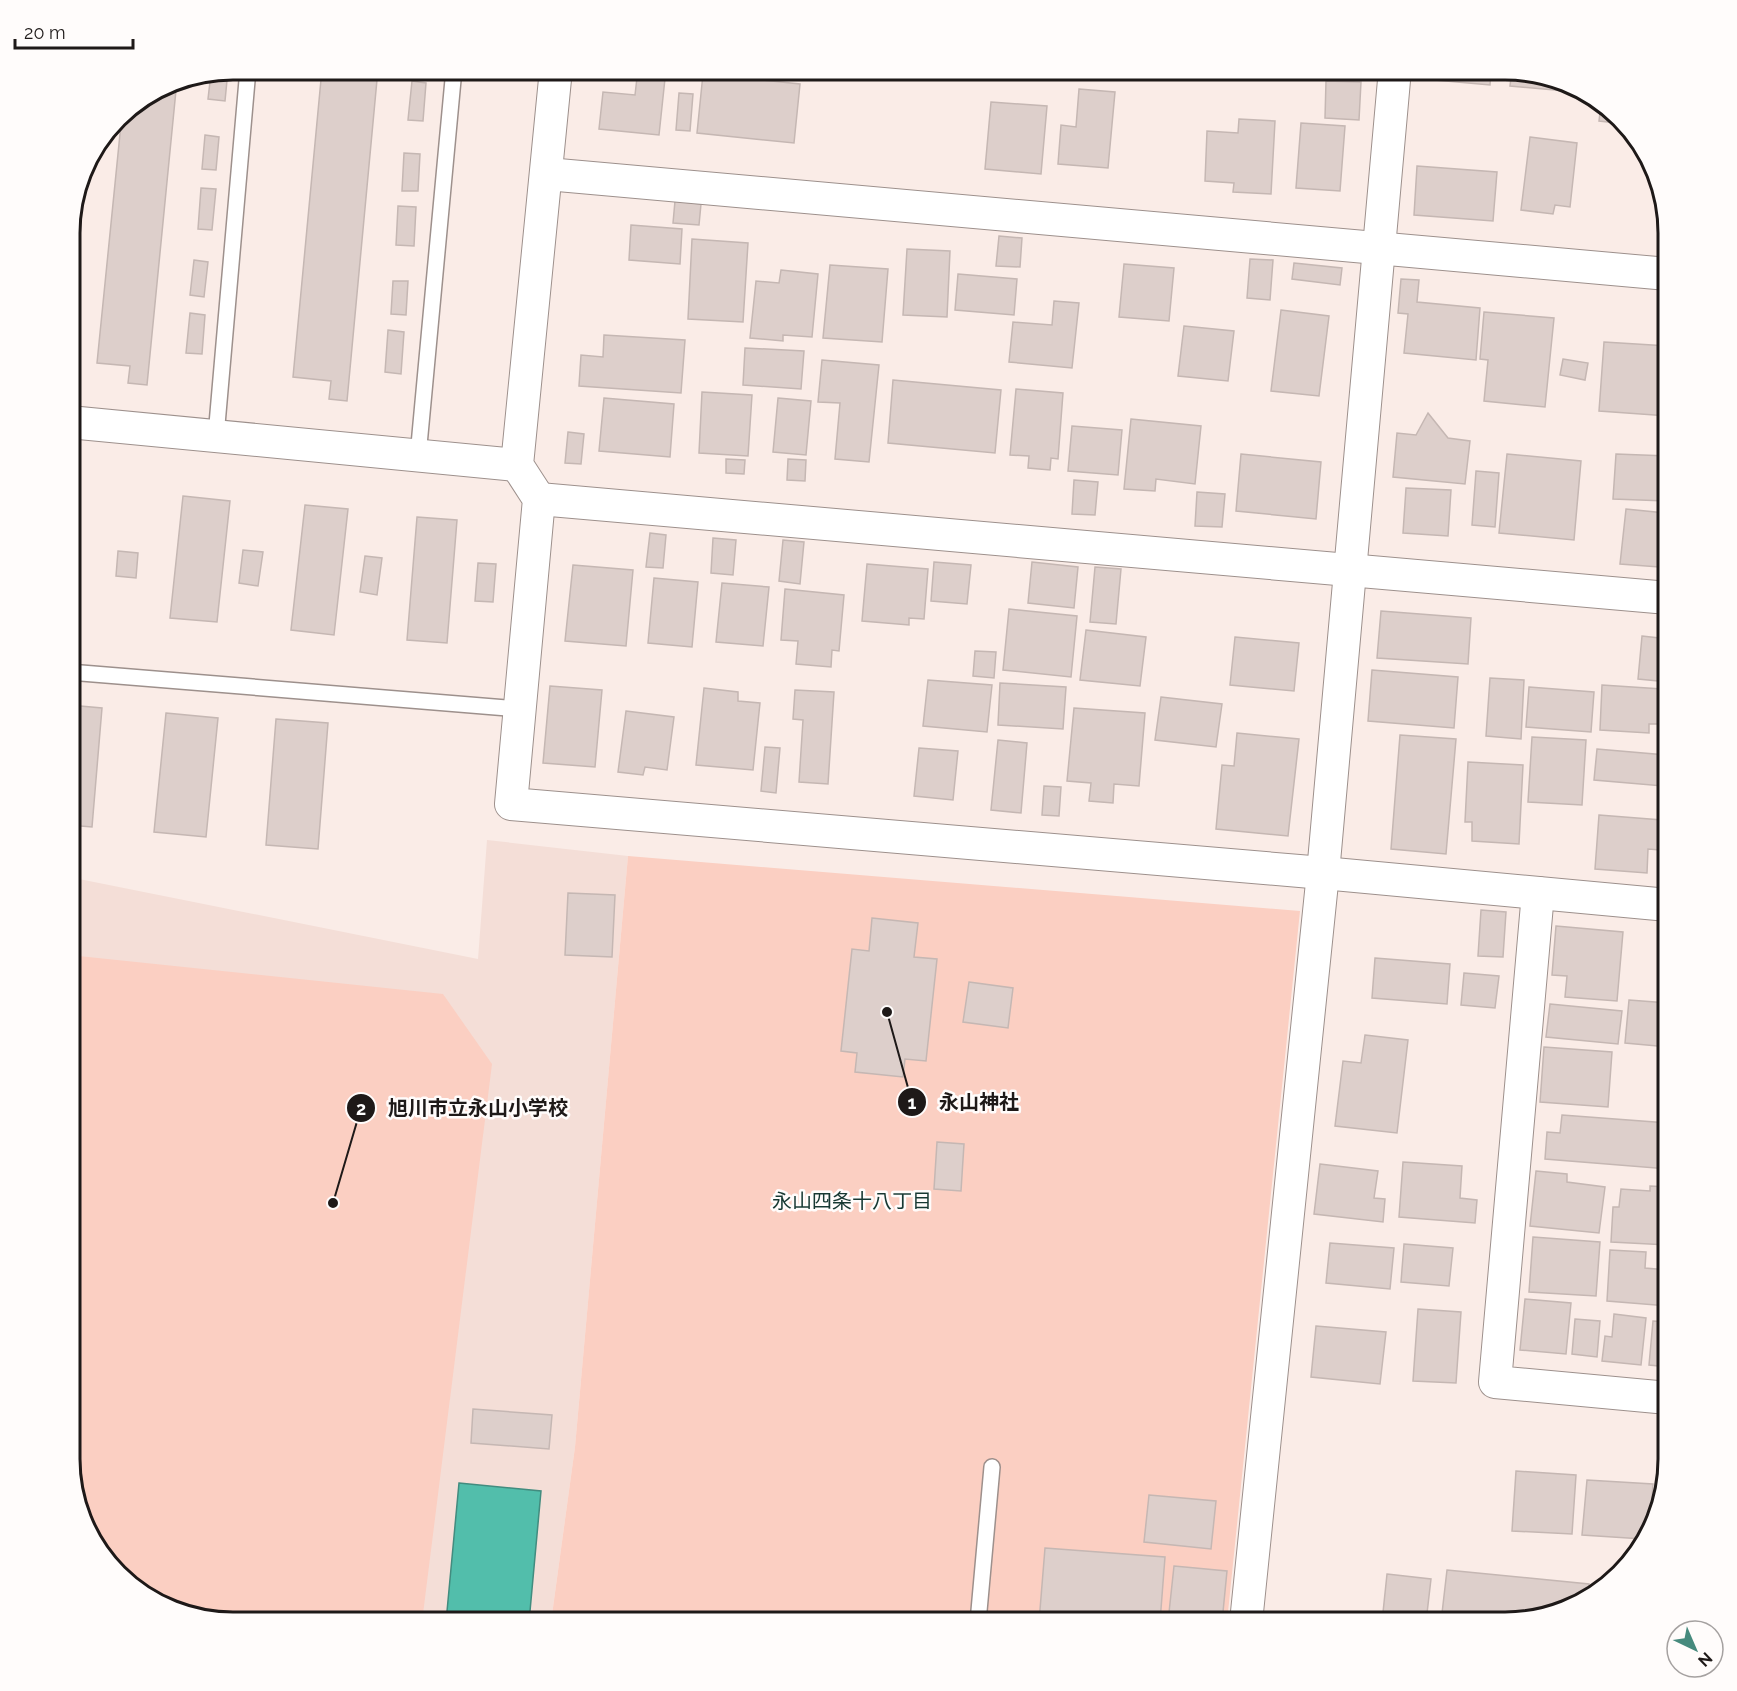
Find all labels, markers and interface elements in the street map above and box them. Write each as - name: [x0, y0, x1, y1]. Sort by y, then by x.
- scale bar: [15, 12, 134, 50]
- text: 20 m: [24, 22, 66, 43]
- callout: 永山神社: [897, 1083, 1031, 1121]
- callout: 旭川市立永山小学校: [346, 1089, 580, 1127]
- text: 永山神社: [939, 1090, 1019, 1114]
- text: 1: [908, 1092, 917, 1113]
- text: 旭川市立永山小学校: [388, 1096, 568, 1120]
- text: 2: [356, 1098, 366, 1119]
- district label: 永山四条十八丁目: [772, 1189, 932, 1213]
- north arrow: [1665, 1619, 1725, 1679]
- text: N: [1694, 1648, 1716, 1671]

